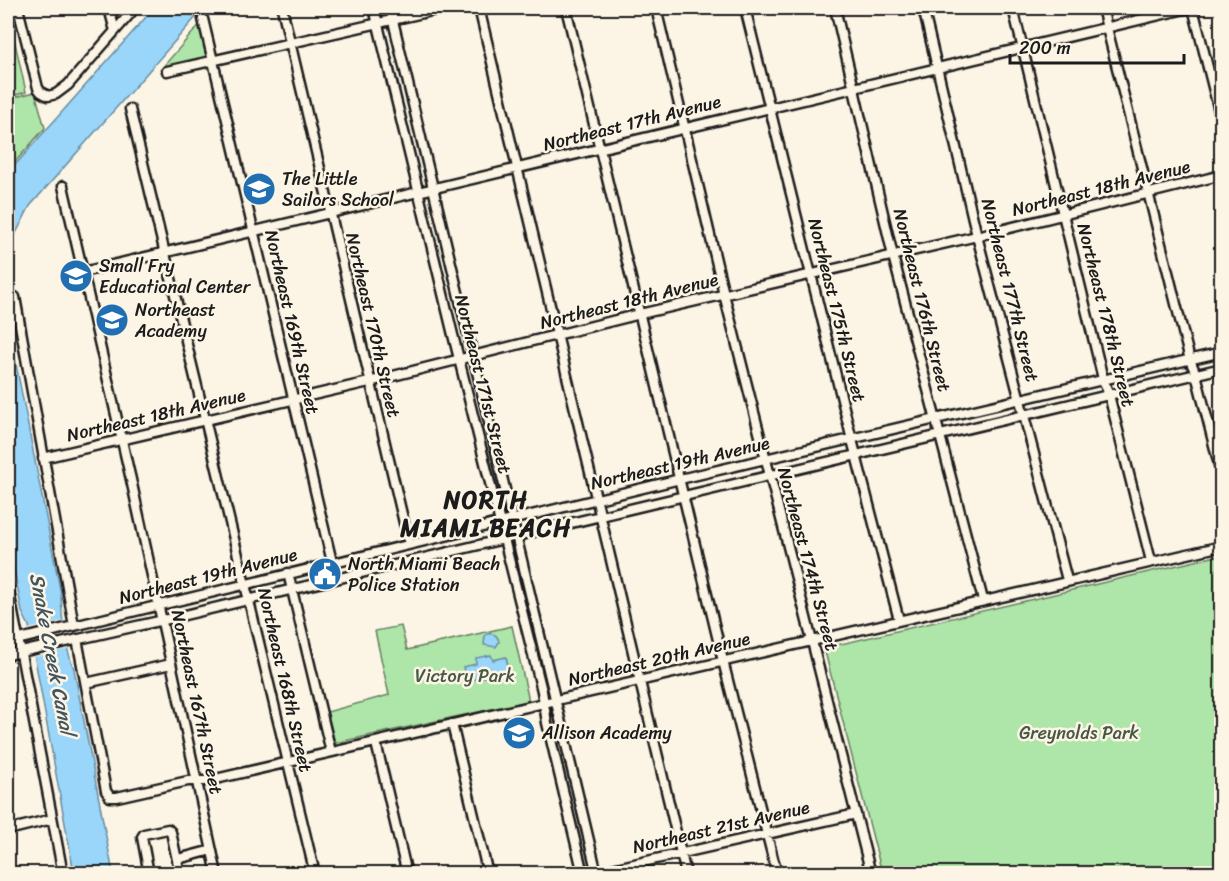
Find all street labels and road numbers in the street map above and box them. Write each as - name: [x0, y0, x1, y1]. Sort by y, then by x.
- street label: Northeast 17th Avenue: [540, 85, 725, 161]
- street label: Northeast 18th Avenue: [1008, 150, 1194, 226]
- street label: Northeast 177th Street: [972, 195, 1048, 385]
- street label: Northeast 176th Street: [884, 205, 960, 395]
- street label: Northeast 175th Street: [799, 215, 875, 406]
- street label: Northeast 178th Street: [1068, 220, 1144, 410]
- street label: Northeast 169th Street: [255, 226, 329, 418]
- street label: Northeast 170th Street: [336, 229, 410, 421]
- street label: Northeast 18th Avenue: [536, 263, 722, 339]
- street label: Northeast 171st Street: [445, 291, 521, 477]
- street label: Northeast 18th Avenue: [63, 379, 249, 451]
- street label: Northeast 19th Avenue: [587, 427, 773, 499]
- street label: Northeast 174th Street: [768, 464, 848, 655]
- street label: Northeast 19th Avenue: [115, 538, 301, 614]
- street label: Northeast 168th Street: [248, 585, 322, 776]
- street label: Northeast 167th Street: [162, 607, 232, 797]
- street label: Northeast 20th Avenue: [565, 622, 754, 696]
- street label: Northeast 21st Avenue: [629, 791, 813, 863]

